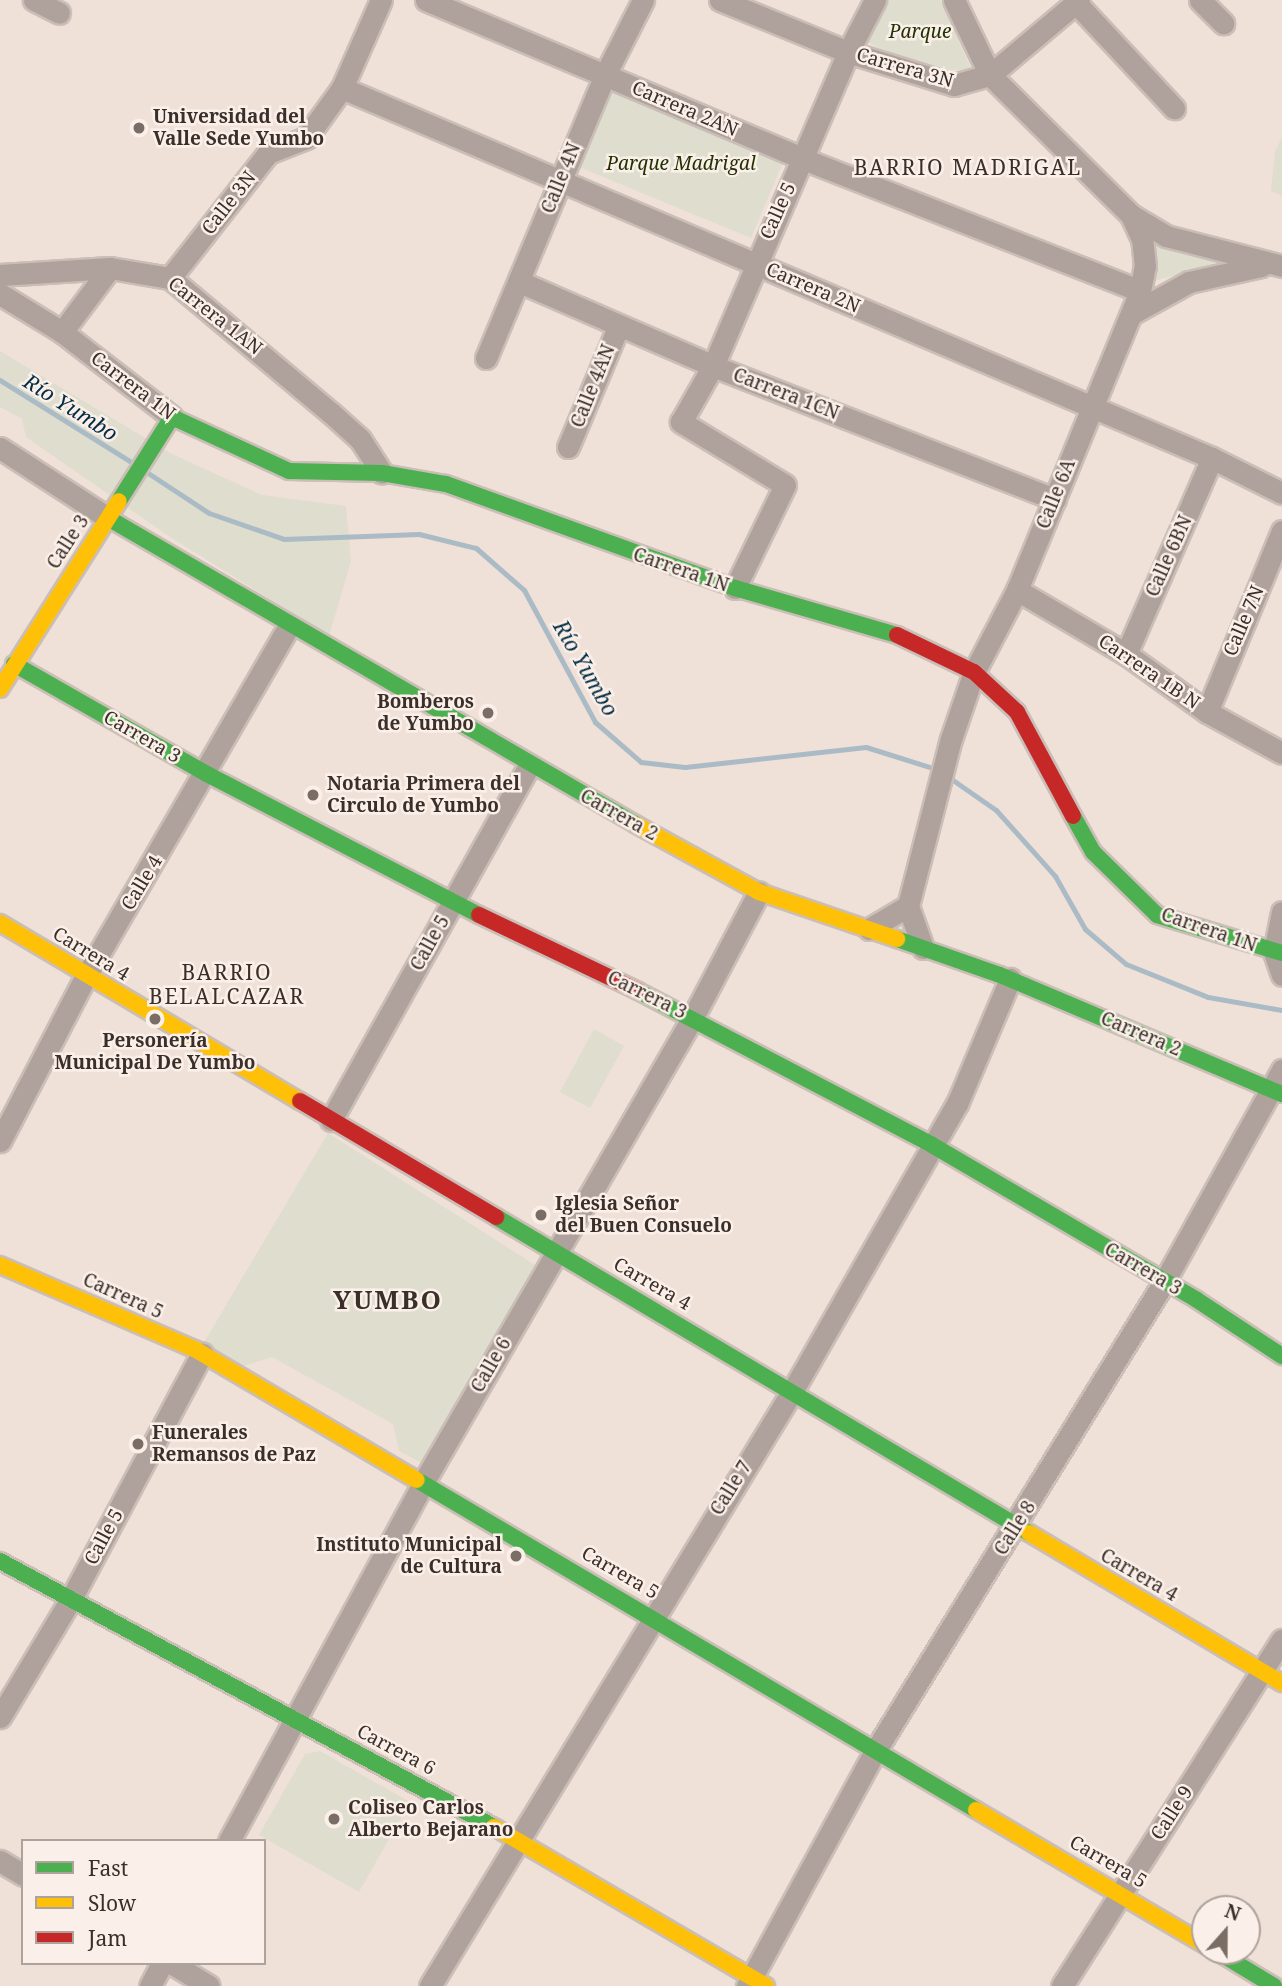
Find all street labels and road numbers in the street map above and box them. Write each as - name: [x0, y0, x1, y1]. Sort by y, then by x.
- street label: Carrera 3N: [854, 43, 956, 93]
- street label: Carrera 2AN: [628, 76, 742, 142]
- street label: Calle 4N: [537, 139, 585, 217]
- street label: Calle 3N: [197, 167, 261, 239]
- street label: Calle 5: [755, 179, 801, 243]
- street label: Carrera 2N: [763, 258, 863, 318]
- street label: Carrera 1AN: [163, 272, 267, 360]
- street label: Calle 4AN: [566, 341, 620, 431]
- street label: Carrera 1N: [86, 347, 180, 425]
- street label: Carrera 1CN: [730, 363, 842, 425]
- street label: Calle 6A: [1032, 456, 1080, 532]
- street label: Calle 3: [42, 511, 94, 573]
- street label: Calle 6BN: [1141, 512, 1197, 600]
- street label: Carrera 1N: [630, 543, 732, 597]
- street label: Calle 7N: [1219, 582, 1269, 660]
- street label: Carrera 1B N: [1094, 630, 1204, 714]
- street label: Carrera 3: [99, 706, 185, 768]
- street label: Carrera 2: [576, 784, 662, 846]
- street label: Calle 4: [117, 851, 167, 915]
- street label: Carrera 1N: [1158, 903, 1260, 957]
- street label: Calle 5: [406, 911, 454, 975]
- street label: Carrera 4: [49, 922, 133, 986]
- street label: Carrera 3: [604, 966, 690, 1024]
- street label: Carrera 2: [1097, 1007, 1185, 1061]
- street label: Carrera 3: [1100, 1238, 1186, 1300]
- street label: Carrera 4: [609, 1253, 695, 1315]
- street label: Carrera 5: [79, 1268, 167, 1324]
- street label: Calle 6: [466, 1333, 516, 1397]
- street label: Calle 7: [705, 1457, 757, 1519]
- street label: Calle 8: [989, 1497, 1041, 1559]
- street label: Calle 5: [80, 1505, 128, 1569]
- street label: Carrera 5: [577, 1542, 663, 1604]
- street label: Carrera 4: [1096, 1544, 1182, 1606]
- street label: Carrera 6: [353, 1720, 439, 1780]
- street label: Calle 9: [1146, 1782, 1198, 1844]
- street label: Carrera 5: [1065, 1831, 1151, 1893]

